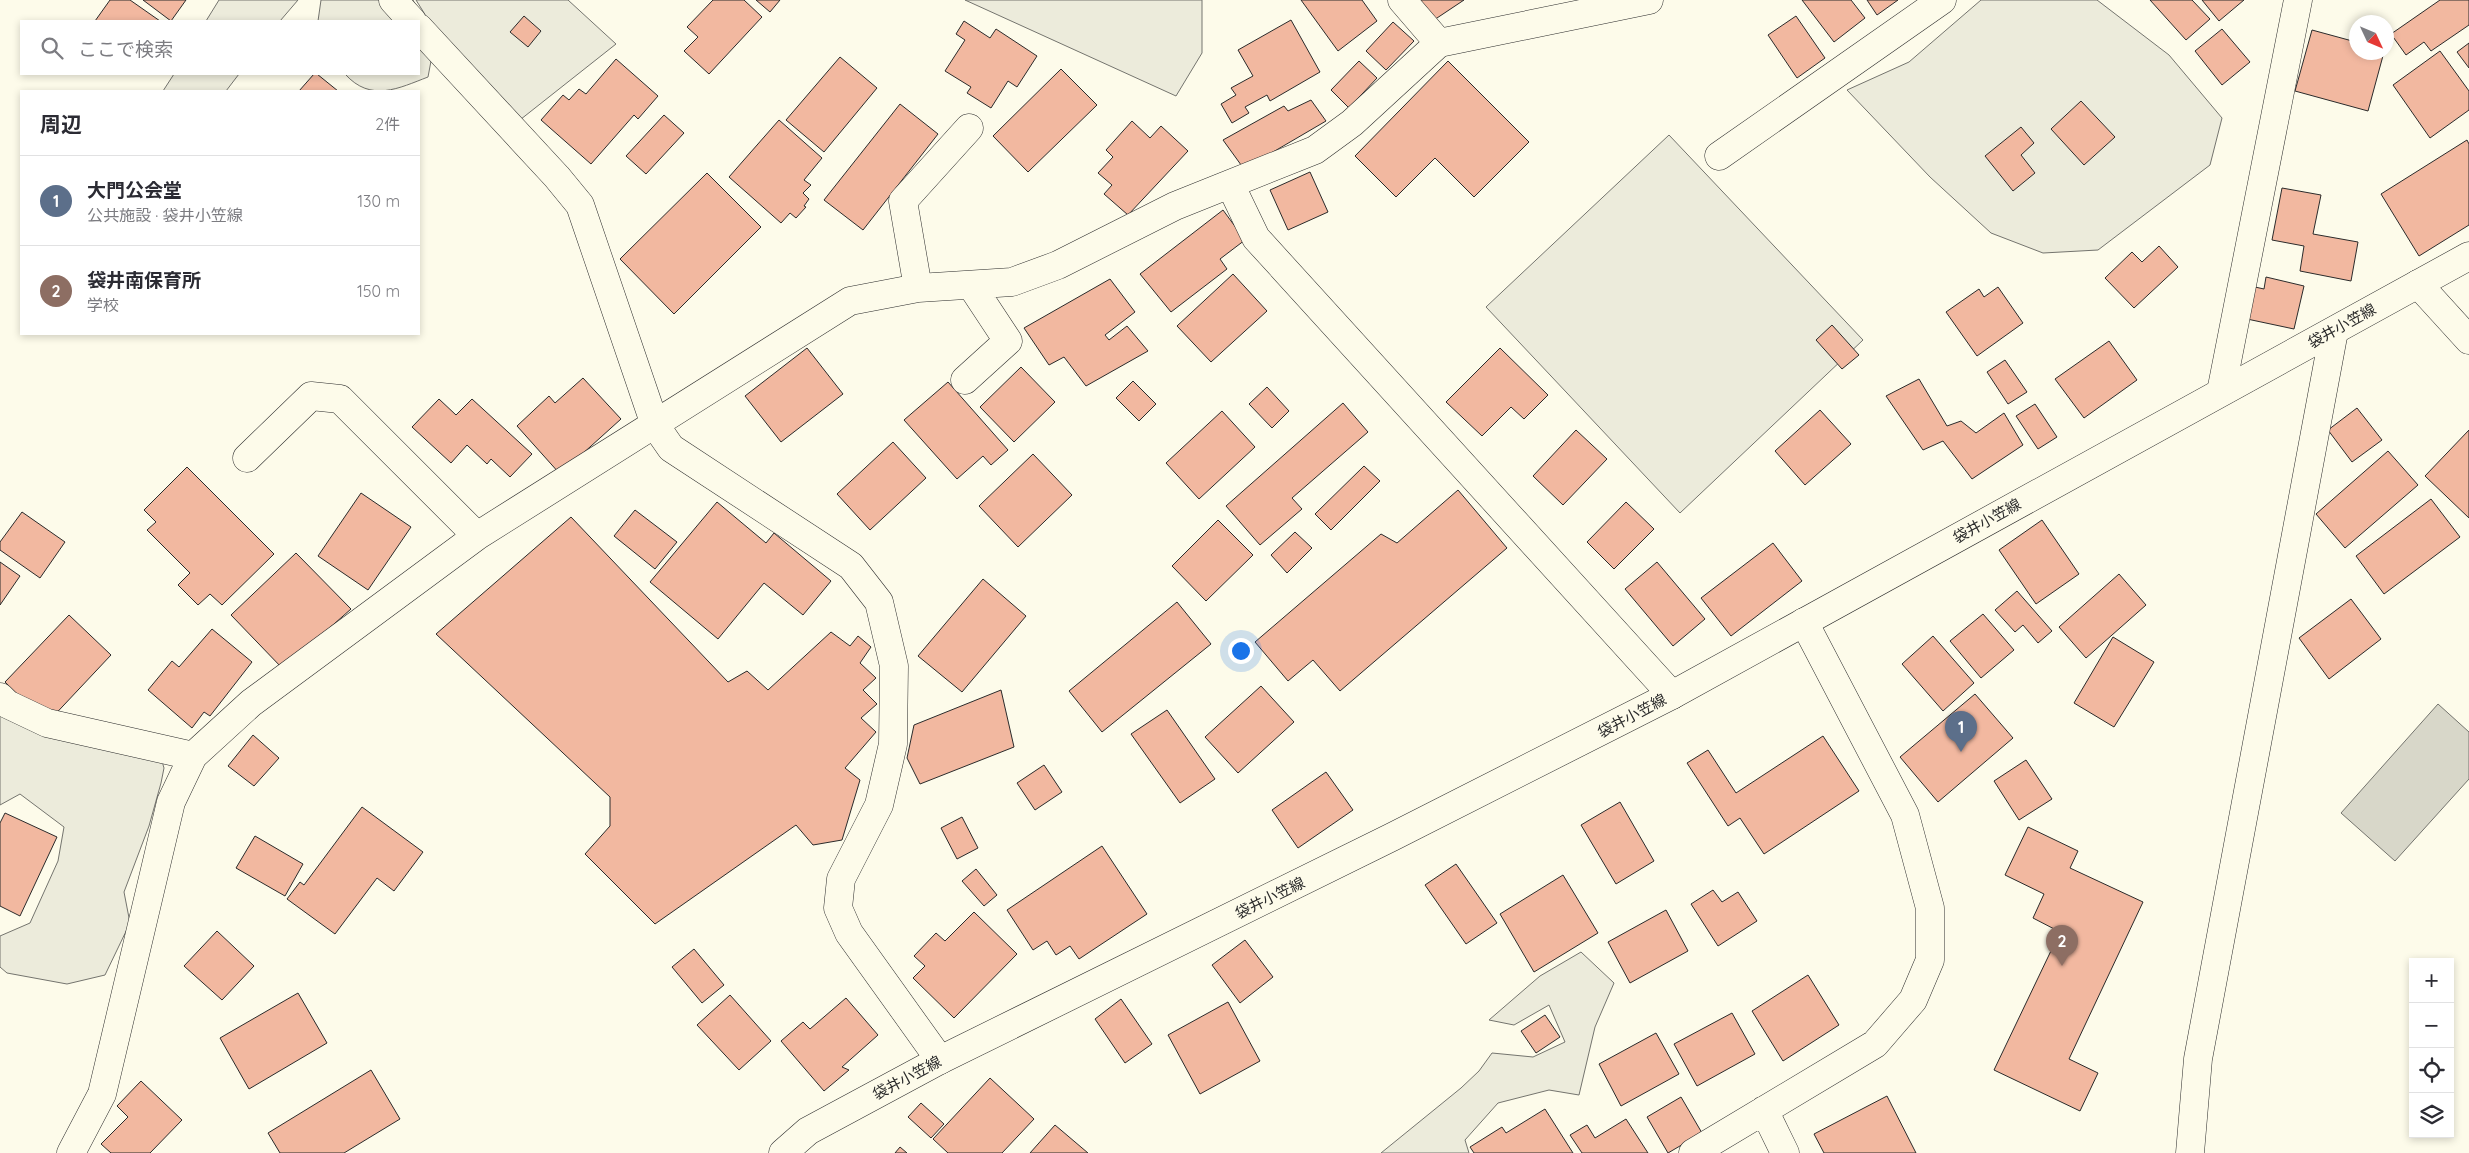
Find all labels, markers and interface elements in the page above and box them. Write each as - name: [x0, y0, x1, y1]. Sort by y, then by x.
- north arrow: [2349, 15, 2394, 60]
- search box: [20, 20, 420, 75]
- icon: search: [38, 34, 66, 62]
- text: ここで検索: [78, 37, 173, 61]
- text: 周辺: [40, 111, 82, 137]
- text: 2件: [375, 114, 400, 134]
- text: 大門公会堂: [87, 178, 182, 202]
- text: 1: [53, 191, 59, 211]
- text: 130 m: [357, 191, 400, 211]
- text: 公共施設 · 袋井小笠線: [87, 205, 243, 225]
- text: 袋井南保育所: [87, 268, 201, 292]
- text: 2: [51, 281, 61, 301]
- text: 150 m: [357, 281, 400, 301]
- text: 学校: [87, 295, 119, 315]
- street label: 袋井小笠線: [2304, 299, 2379, 352]
- street label: 袋井小笠線: [1949, 494, 2024, 547]
- your location: [1228, 638, 1254, 664]
- street label: 袋井小笠線: [1594, 690, 1669, 742]
- pin: 1: [1945, 711, 1977, 752]
- street label: 袋井小笠線: [1232, 873, 1308, 923]
- pin: 2: [2046, 925, 2078, 966]
- map controls: [2409, 958, 2454, 1138]
- button: +: [2409, 958, 2454, 1003]
- button: −: [2409, 1003, 2454, 1048]
- button: locate: [2409, 1048, 2454, 1093]
- street label: 袋井小笠線: [869, 1052, 944, 1104]
- button: layers: [2409, 1093, 2454, 1138]

